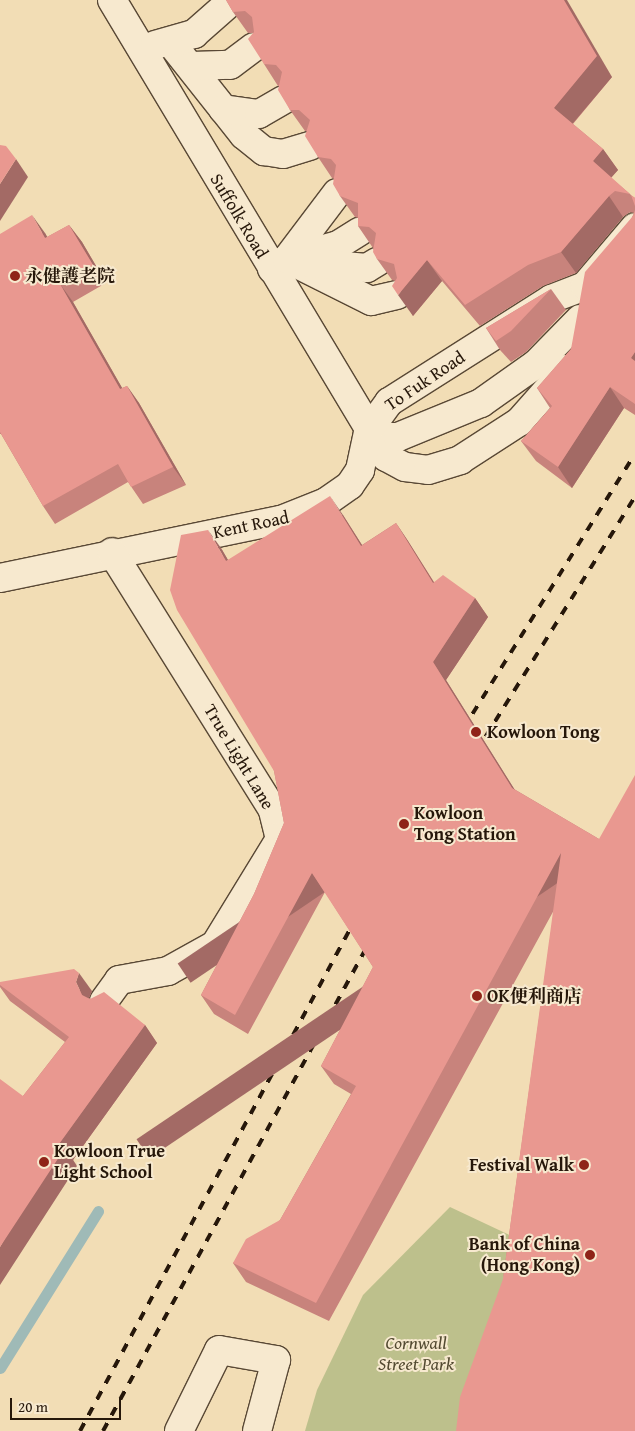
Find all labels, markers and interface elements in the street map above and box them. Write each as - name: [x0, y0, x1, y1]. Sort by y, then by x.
- street label: Suffolk Road: [205, 170, 273, 262]
- place label: 永健護老院: [25, 265, 115, 287]
- marker: 永健護老院: [9, 270, 21, 282]
- street label: To Fuk Road: [381, 346, 469, 416]
- street label: Kent Road: [211, 506, 291, 544]
- street label: True Light Lane: [199, 701, 279, 813]
- place label: Kowloon Tong: [487, 721, 600, 743]
- marker: Kowloon Tong: [469, 725, 483, 739]
- place label: Kowloon Tong Station: [414, 803, 516, 846]
- marker: Kowloon Tong Station: [398, 818, 410, 830]
- place label: OK便利商店: [487, 985, 582, 1007]
- marker: OK便利商店: [471, 990, 483, 1002]
- place label: Kowloon True Light School: [54, 1141, 165, 1184]
- place label: Festival Walk: [469, 1154, 574, 1176]
- marker: Kowloon True Light School: [38, 1156, 50, 1168]
- marker: Festival Walk: [578, 1159, 590, 1171]
- place label: Bank of China (Hong Kong): [469, 1234, 580, 1276]
- marker: Bank of China (Hong Kong): [584, 1249, 596, 1261]
- park label: Cornwall Street Park: [378, 1333, 454, 1376]
- scale bar: [12, 1388, 124, 1420]
- text: 20 m: [18, 1396, 48, 1417]

